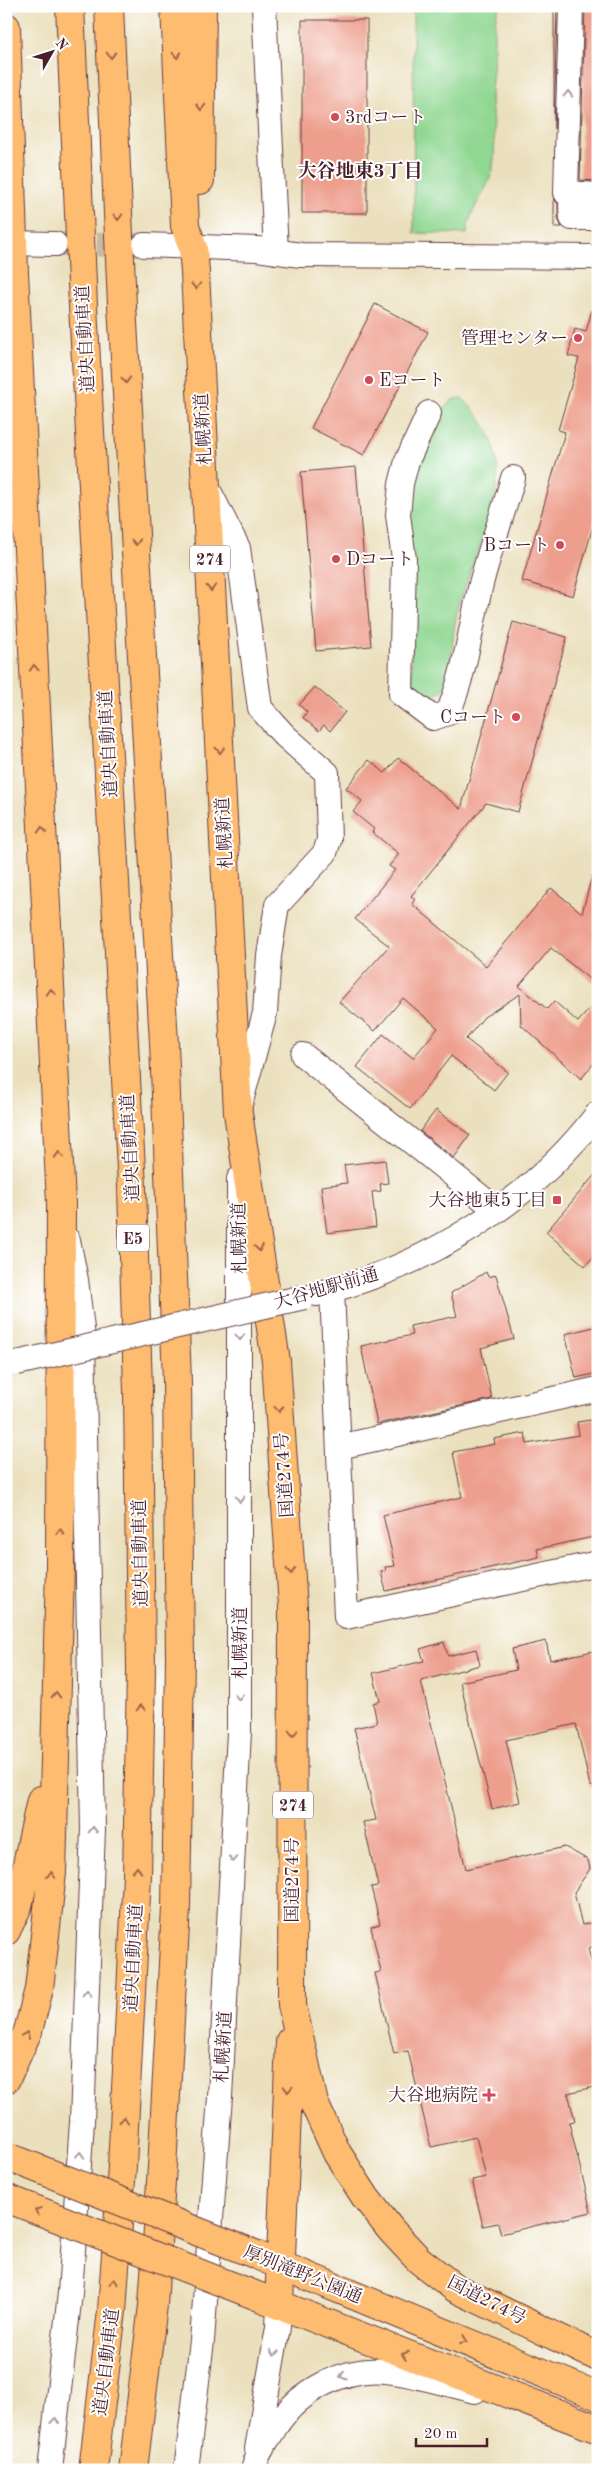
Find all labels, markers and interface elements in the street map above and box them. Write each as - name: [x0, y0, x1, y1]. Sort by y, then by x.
- north arrow: [28, 28, 78, 78]
- text: N: [53, 36, 70, 53]
- one-way arrow: [106, 51, 117, 59]
- one-way arrow: [172, 51, 183, 59]
- one-way arrow: [563, 90, 573, 98]
- one-way arrow: [196, 104, 206, 112]
- place label: 3rdコート: [345, 109, 426, 127]
- marker: 3rdコート: [329, 111, 341, 123]
- district label: 大谷地東3丁目: [297, 160, 423, 182]
- one-way arrow: [113, 214, 124, 222]
- one-way arrow: [190, 282, 201, 290]
- street label: 道央自動車道: [72, 285, 98, 393]
- place label: 管理センター: [461, 328, 568, 348]
- marker: 管理センター: [572, 332, 584, 344]
- place label: Eコート: [379, 372, 445, 390]
- marker: Eコート: [363, 374, 375, 386]
- one-way arrow: [121, 376, 132, 384]
- street label: 札幌新道: [191, 393, 215, 465]
- place label: Bコート: [484, 537, 550, 555]
- one-way arrow: [130, 538, 141, 546]
- marker: Bコート: [554, 539, 566, 551]
- road number: 274: [190, 546, 230, 572]
- place label: Dコート: [346, 551, 414, 569]
- marker: Dコート: [330, 553, 342, 565]
- one-way arrow: [206, 584, 217, 592]
- one-way arrow: [29, 663, 40, 671]
- street label: 道央自動車道: [95, 690, 121, 798]
- place label: Cコート: [440, 709, 506, 727]
- marker: Cコート: [510, 711, 522, 723]
- one-way arrow: [214, 746, 225, 754]
- street label: 札幌新道: [212, 797, 236, 869]
- one-way arrow: [37, 826, 48, 834]
- one-way arrow: [45, 988, 56, 996]
- street label: 道央自動車道: [117, 1094, 143, 1202]
- one-way arrow: [54, 1150, 64, 1158]
- place label: 大谷地東5丁目: [429, 1190, 547, 1210]
- marker: 大谷地東5丁目: [551, 1194, 563, 1206]
- street label: 札幌新道: [228, 1202, 250, 1274]
- road number: E5: [117, 1224, 149, 1252]
- one-way arrow: [253, 1243, 263, 1252]
- street label: 大谷地駅前通: [271, 1264, 381, 1312]
- one-way arrow: [235, 1333, 245, 1341]
- one-way arrow: [274, 1405, 285, 1413]
- street label: 国道274号: [271, 1432, 297, 1518]
- one-way arrow: [235, 1496, 245, 1503]
- street label: 道央自動車道: [129, 1499, 151, 1607]
- one-way arrow: [55, 1528, 65, 1536]
- one-way arrow: [285, 1567, 296, 1575]
- street label: 札幌新道: [230, 1607, 250, 1679]
- one-way arrow: [51, 1691, 62, 1699]
- one-way arrow: [234, 1693, 244, 1701]
- one-way arrow: [135, 1704, 146, 1712]
- one-way arrow: [288, 1730, 298, 1738]
- road number: 274: [273, 1792, 313, 1818]
- one-way arrow: [88, 1826, 98, 1834]
- street label: 国道274号: [282, 1837, 302, 1923]
- one-way arrow: [227, 1855, 238, 1863]
- one-way arrow: [132, 1866, 142, 1874]
- one-way arrow: [46, 1871, 57, 1879]
- street label: 道央自動車道: [120, 1904, 146, 2012]
- one-way arrow: [82, 1988, 92, 1996]
- street label: 札幌新道: [211, 2011, 235, 2083]
- one-way arrow: [20, 2031, 30, 2040]
- one-way arrow: [283, 2085, 294, 2093]
- place label: 大谷地病院: [388, 2085, 478, 2105]
- marker: 大谷地病院: [482, 2088, 496, 2102]
- one-way arrow: [119, 2116, 130, 2124]
- one-way arrow: [74, 2151, 85, 2159]
- one-way arrow: [34, 2207, 43, 2217]
- street label: 厚別滝野公園通: [241, 2242, 365, 2307]
- street label: 国道274号: [444, 2272, 530, 2328]
- one-way arrow: [109, 2278, 120, 2286]
- street label: 道央自動車道: [89, 2307, 123, 2417]
- one-way arrow: [459, 2334, 468, 2345]
- one-way arrow: [269, 2349, 279, 2357]
- one-way arrow: [402, 2350, 410, 2360]
- one-way arrow: [340, 2371, 348, 2381]
- scale bar: [416, 2416, 488, 2448]
- one-way arrow: [50, 2417, 61, 2425]
- text: 20 m: [424, 2427, 458, 2442]

